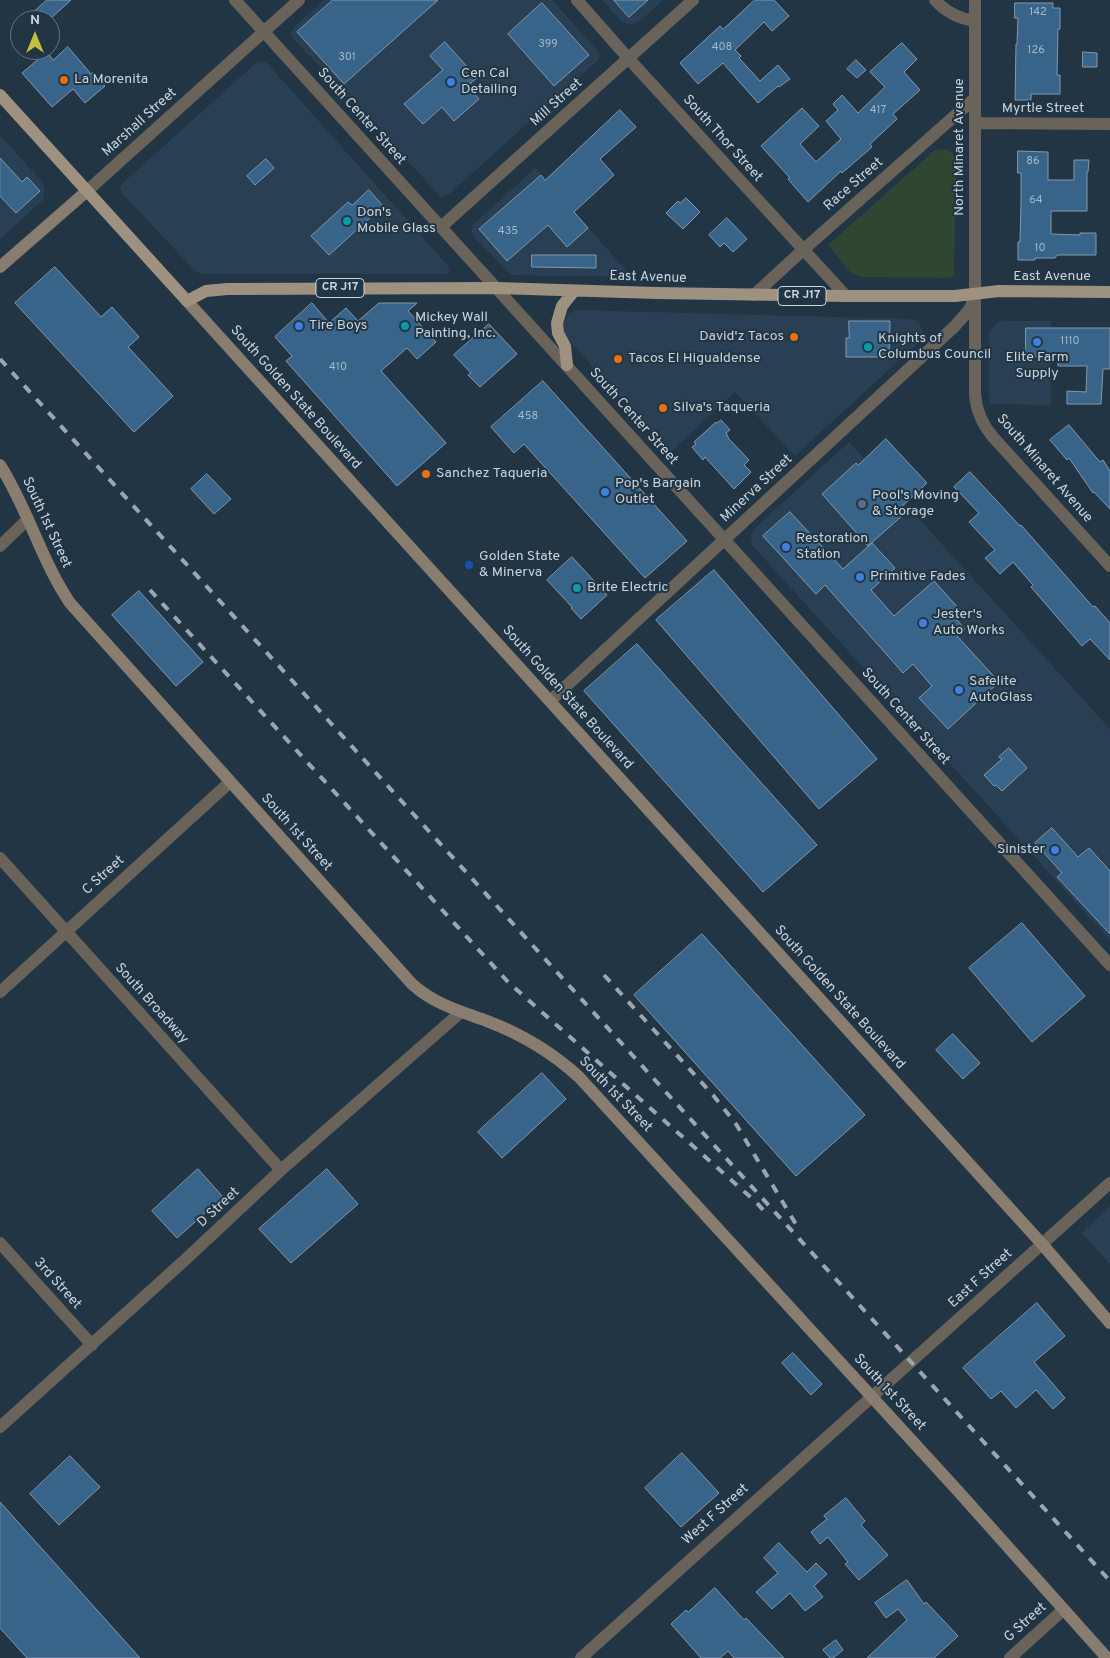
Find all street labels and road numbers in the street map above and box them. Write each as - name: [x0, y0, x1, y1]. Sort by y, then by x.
- street label: South Center Street: [313, 65, 409, 169]
- street label: Mill Street: [528, 75, 586, 131]
- street label: North Minaret Avenue: [952, 78, 968, 216]
- street label: Marshall Street: [99, 85, 181, 161]
- street label: South Thor Street: [679, 92, 765, 186]
- street label: Myrtle Street: [1002, 101, 1084, 117]
- street label: Race Street: [821, 155, 887, 215]
- street label: East Avenue: [609, 268, 687, 288]
- street label: East Avenue: [1013, 269, 1091, 285]
- road number: CR J17: [316, 278, 364, 298]
- road number: CR J17: [778, 286, 826, 306]
- street label: South Golden State Boulevard: [226, 323, 364, 473]
- street label: South Center Street: [585, 365, 681, 469]
- street label: South Minaret Avenue: [992, 411, 1096, 527]
- street label: Minerva Street: [718, 451, 796, 527]
- street label: South 1st Street: [18, 475, 74, 571]
- street label: South Golden State Boulevard: [498, 623, 636, 773]
- street label: South Center Street: [857, 665, 953, 769]
- street label: South 1st Street: [257, 791, 335, 875]
- street label: C Street: [79, 853, 129, 899]
- street label: South Golden State Boulevard: [770, 923, 908, 1073]
- street label: South Broadway: [111, 960, 191, 1048]
- street label: South 1st Street: [575, 1054, 655, 1136]
- street label: D Street: [194, 1184, 244, 1232]
- street label: East F Street: [946, 1246, 1016, 1312]
- street label: 3rd Street: [30, 1255, 84, 1313]
- street label: South 1st Street: [849, 1351, 929, 1435]
- street label: West F Street: [679, 1481, 753, 1549]
- street label: G Street: [1001, 1600, 1051, 1646]

